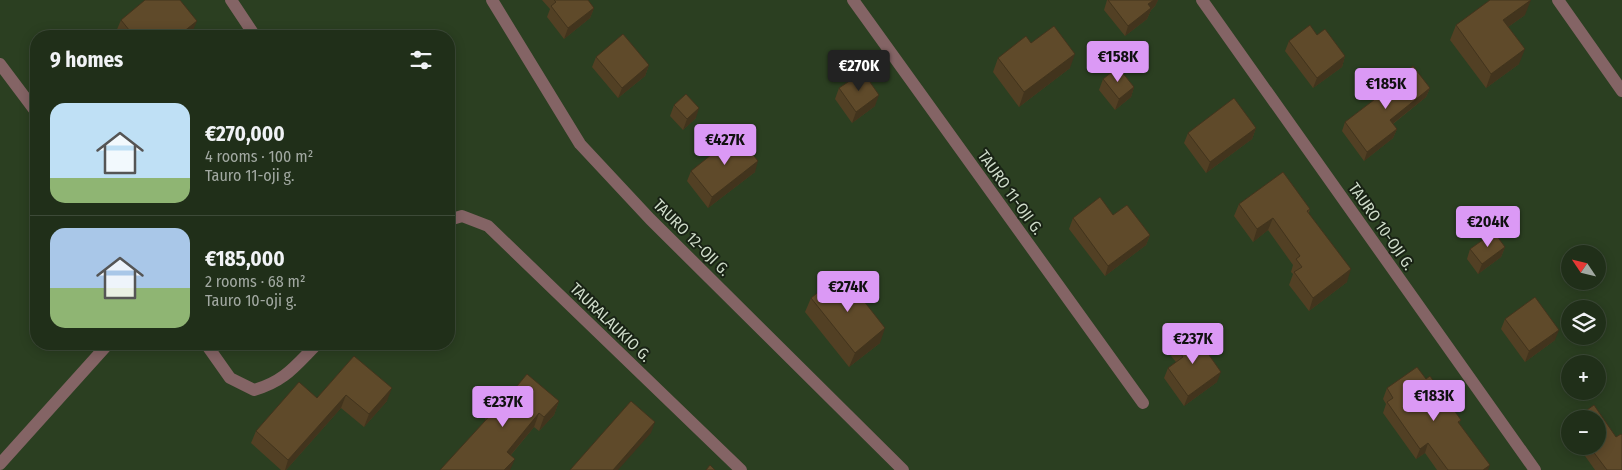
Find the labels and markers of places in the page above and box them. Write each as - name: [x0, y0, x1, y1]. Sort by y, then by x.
- pin: €158K: [1083, 41, 1153, 83]
- pin: €270K: [824, 49, 894, 92]
- pin: €185K: [1351, 68, 1421, 110]
- pin: €427K: [690, 124, 760, 166]
- pin: €204K: [1453, 206, 1523, 248]
- pin: €274K: [813, 270, 883, 313]
- pin: €237K: [1158, 322, 1228, 365]
- pin: €183K: [1399, 380, 1469, 422]
- pin: €237K: [468, 386, 538, 428]

